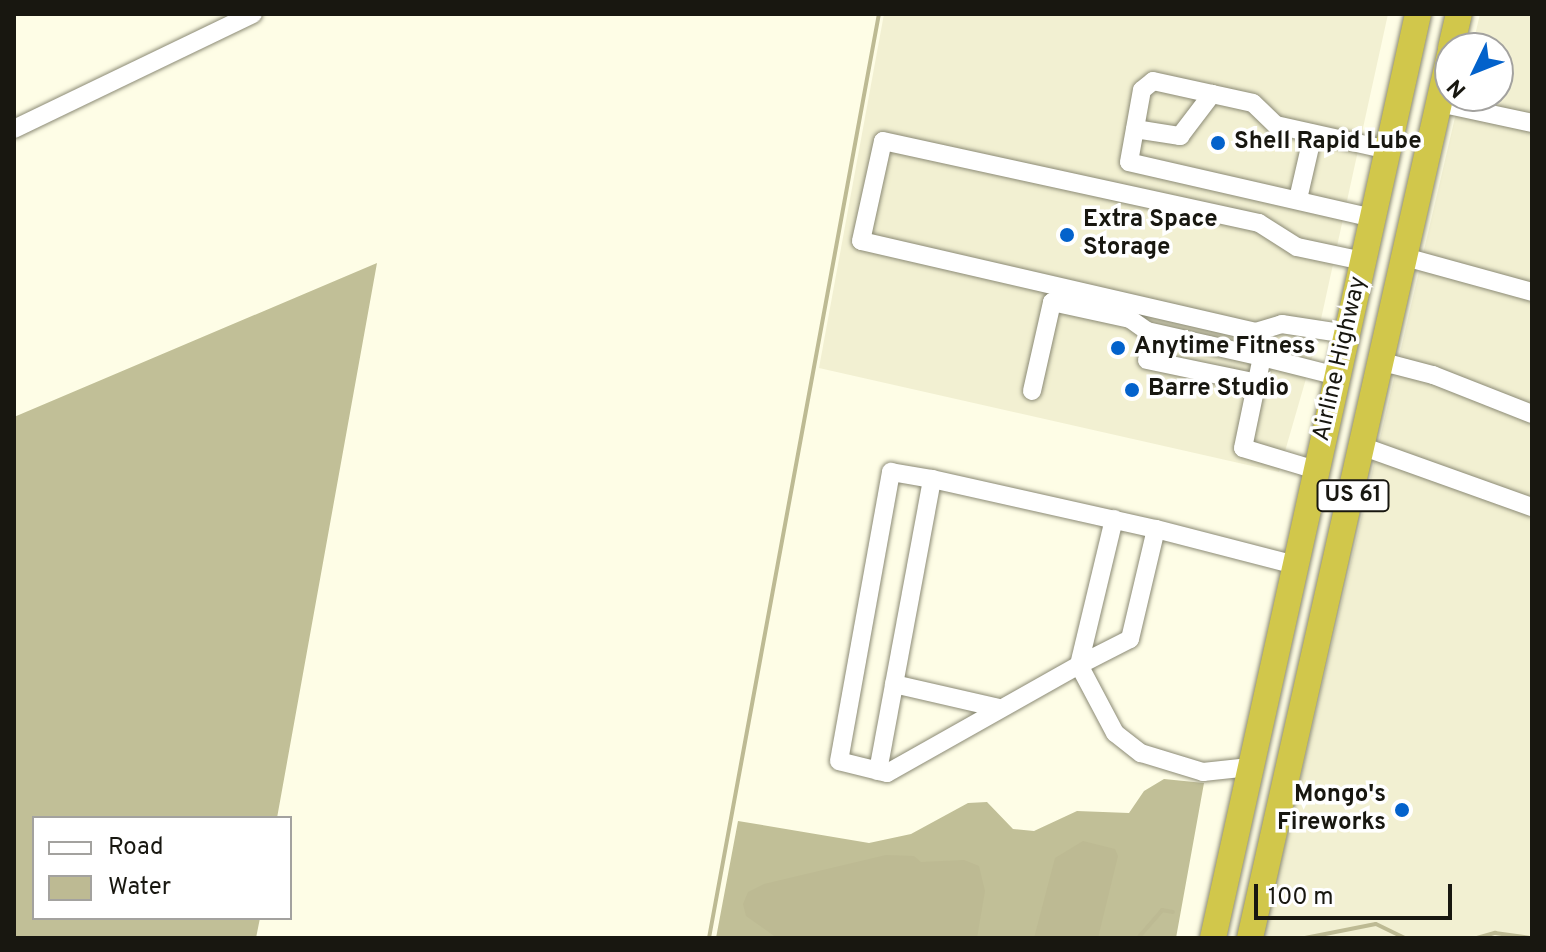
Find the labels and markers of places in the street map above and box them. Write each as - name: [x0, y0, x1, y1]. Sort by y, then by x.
- place label: Shell Rapid Lube: [1234, 129, 1421, 157]
- marker: Shell Rapid Lube: [1209, 134, 1227, 152]
- place label: Extra Space Storage: [1083, 207, 1218, 263]
- marker: Extra Space Storage: [1058, 226, 1076, 244]
- place label: Anytime Fitness: [1134, 334, 1315, 362]
- marker: Anytime Fitness: [1109, 339, 1127, 357]
- place label: Barre Studio: [1148, 376, 1289, 404]
- marker: Barre Studio: [1123, 381, 1141, 399]
- place label: Mongo's Fireworks: [1277, 782, 1386, 838]
- marker: Mongo's Fireworks: [1393, 801, 1411, 819]

